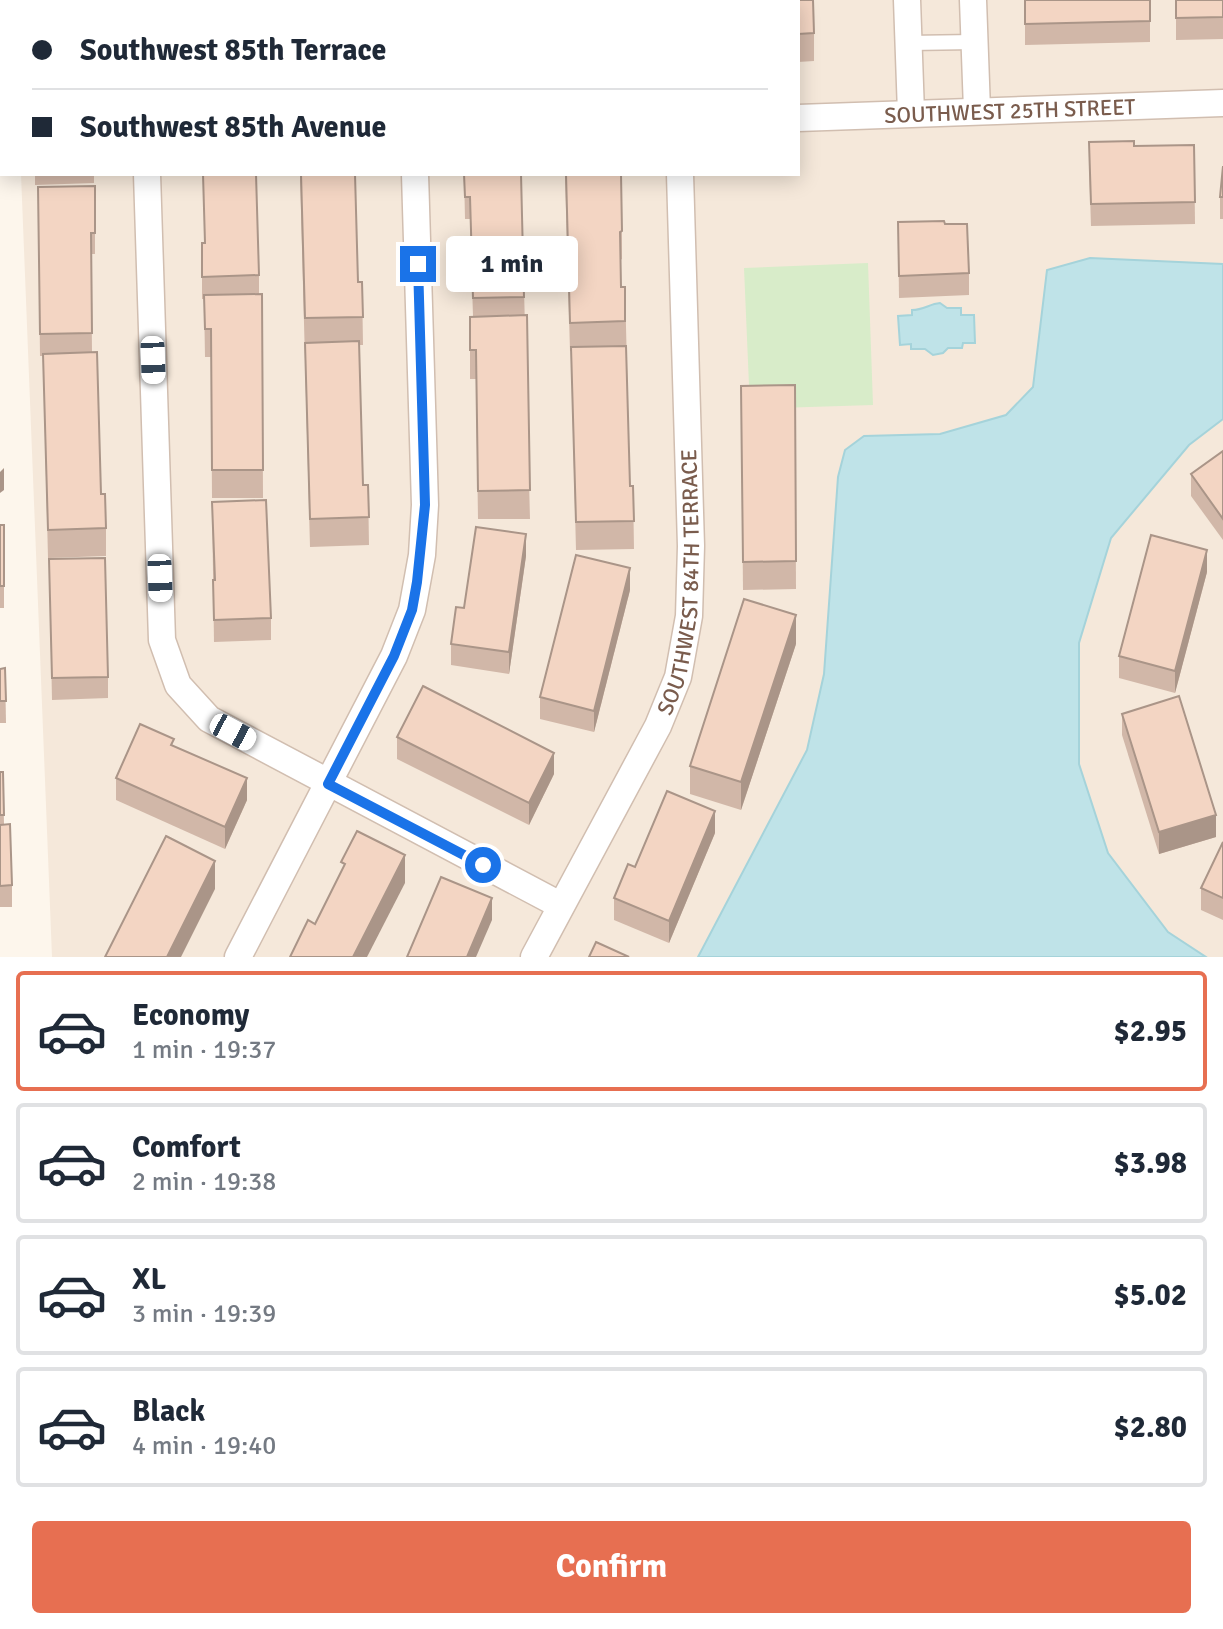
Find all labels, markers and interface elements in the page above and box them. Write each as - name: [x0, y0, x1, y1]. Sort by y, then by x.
- text: Southwest 85th Terrace: [80, 32, 386, 69]
- street label: SOUTHWEST 25TH STREET: [884, 93, 1136, 129]
- text: Southwest 85th Avenue: [80, 109, 386, 146]
- callout: 1 min: [446, 236, 578, 292]
- route end: [400, 246, 436, 282]
- text: 1 min: [481, 248, 543, 280]
- car: [140, 336, 166, 384]
- street label: SOUTHWEST 84TH TERRACE: [651, 449, 705, 719]
- car: [147, 554, 173, 602]
- car: [206, 710, 260, 754]
- route start: [465, 847, 501, 883]
- icon: car: [36, 995, 108, 1067]
- text: Economy: [132, 997, 249, 1034]
- text: $2.95: [1114, 1013, 1187, 1050]
- text: 1 min · 19:37: [132, 1034, 276, 1066]
- icon: car: [36, 1127, 108, 1199]
- text: Comfort: [132, 1129, 241, 1166]
- text: $3.98: [1114, 1145, 1187, 1182]
- text: 2 min · 19:38: [132, 1166, 276, 1198]
- icon: car: [36, 1259, 108, 1331]
- text: XL: [132, 1261, 166, 1298]
- text: $5.02: [1114, 1277, 1187, 1314]
- text: 3 min · 19:39: [132, 1298, 276, 1330]
- icon: car: [36, 1391, 108, 1463]
- text: Black: [132, 1393, 205, 1430]
- text: $2.80: [1114, 1409, 1187, 1446]
- text: 4 min · 19:40: [132, 1430, 276, 1462]
- button: Confirm: [32, 1521, 1191, 1613]

